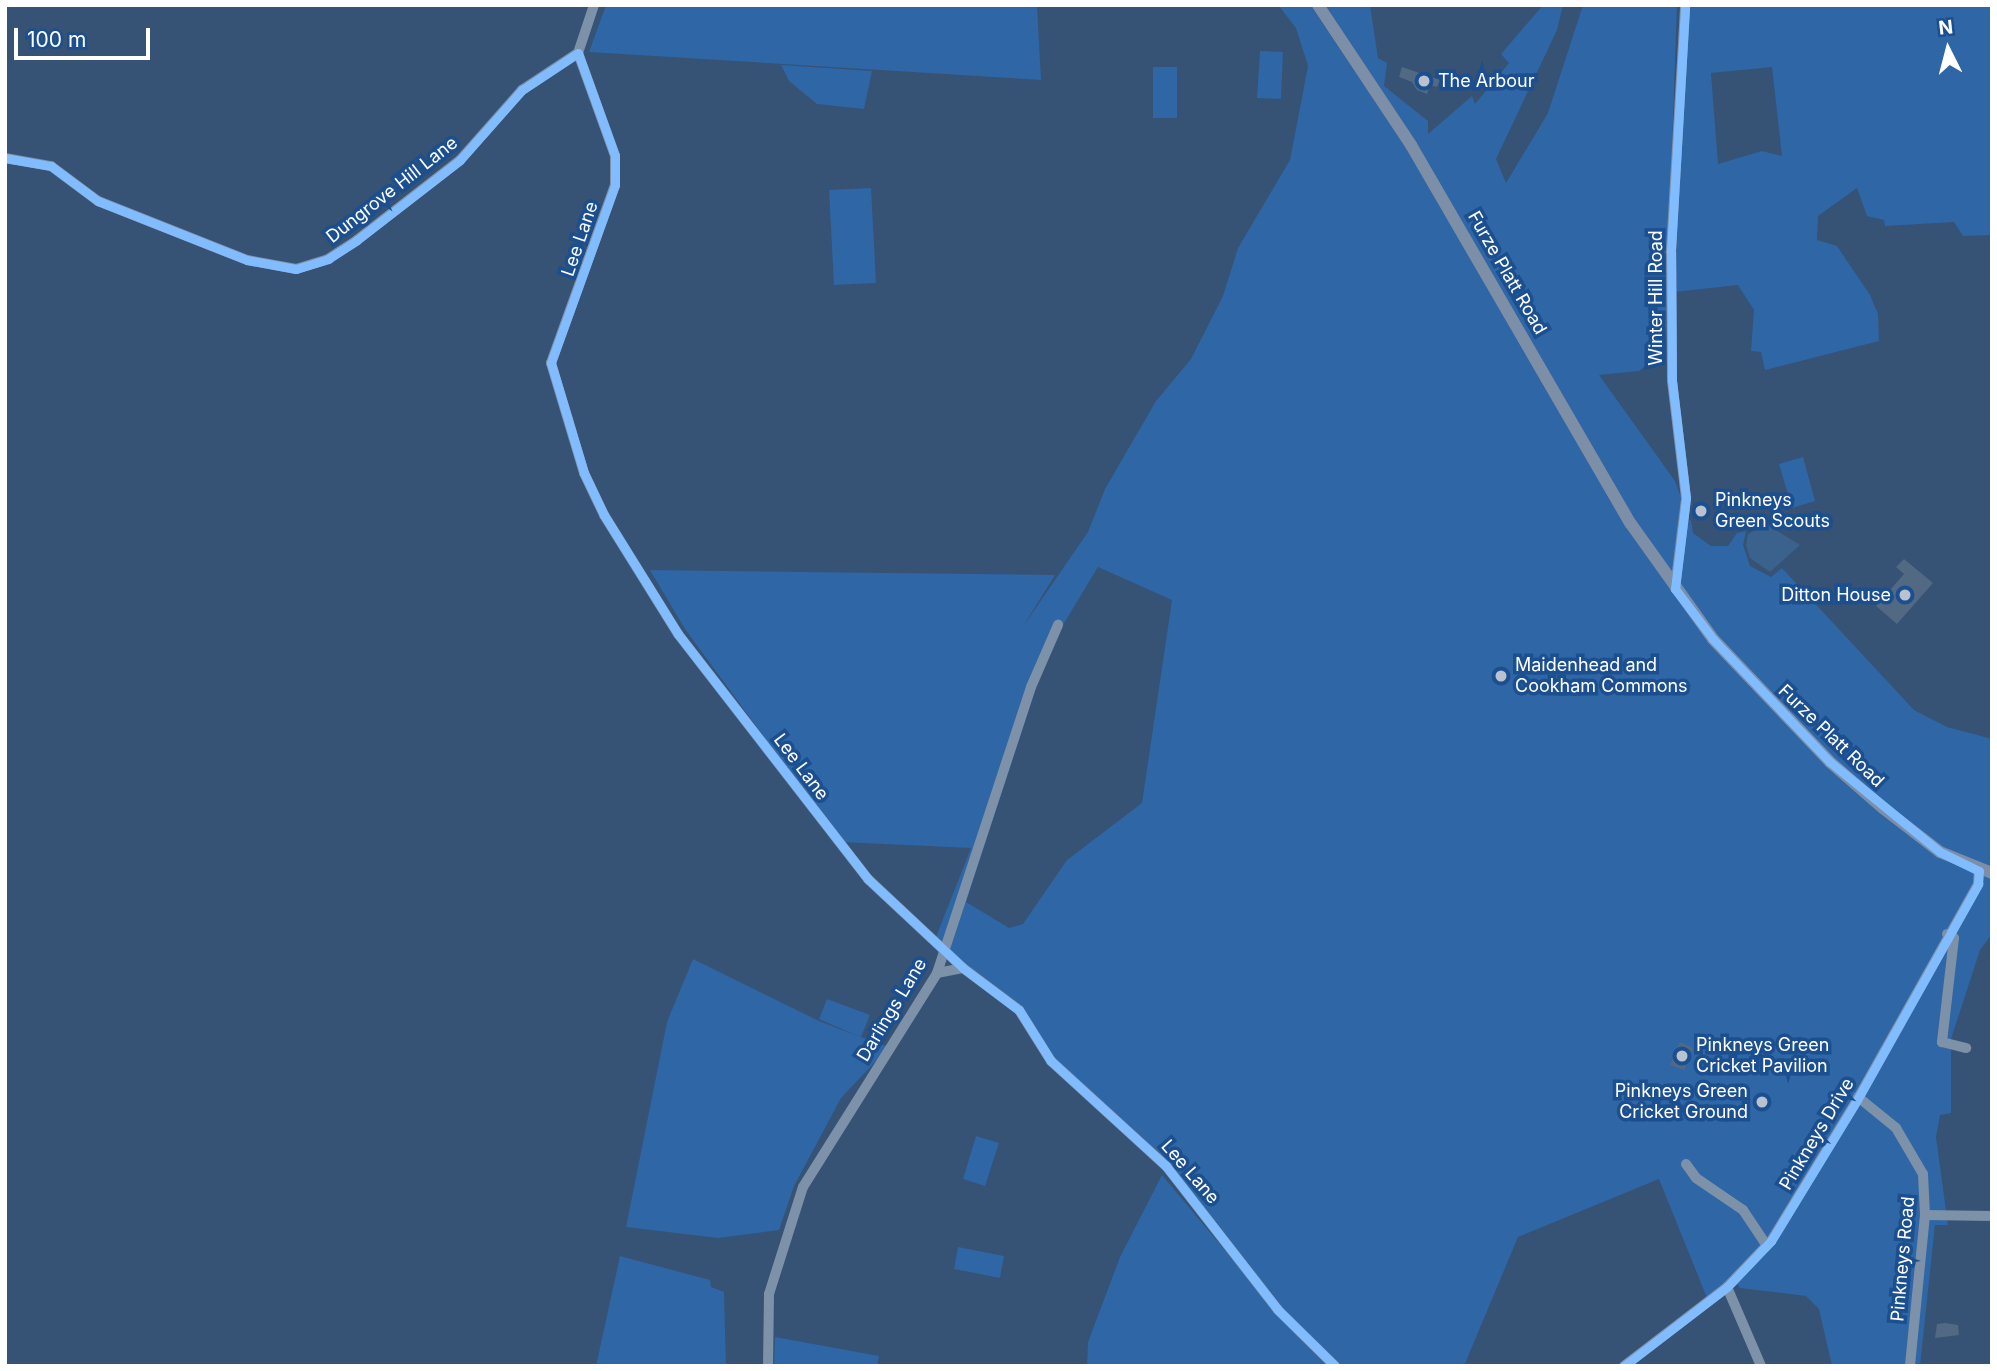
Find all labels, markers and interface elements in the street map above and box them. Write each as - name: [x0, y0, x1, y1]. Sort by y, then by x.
- scale bar: [18, 14, 154, 58]
- north arrow: [1913, 14, 1983, 84]
- text: N: [1937, 15, 1954, 40]
- text: 100 m: [27, 27, 86, 52]
- place label: The Arbour: [1438, 70, 1535, 92]
- marker: The Arbour: [1416, 73, 1432, 89]
- street label: Dungrove Hill Lane: [322, 132, 462, 248]
- street label: Lee Lane: [557, 199, 603, 279]
- street label: Furze Platt Road: [1463, 208, 1551, 338]
- street label: Winter Hill Road: [1645, 230, 1667, 366]
- place label: Pinkneys Green Scouts: [1715, 490, 1830, 532]
- marker: Pinkneys Green Scouts: [1693, 503, 1709, 519]
- place label: Ditton House: [1781, 584, 1891, 606]
- marker: Ditton House: [1897, 587, 1913, 603]
- place label: Maidenhead and Cookham Commons: [1515, 655, 1688, 698]
- marker: Maidenhead and Cookham Commons: [1493, 668, 1509, 684]
- street label: Furze Platt Road: [1774, 680, 1888, 792]
- street label: Lee Lane: [769, 729, 833, 805]
- street label: Darlings Lane: [853, 954, 931, 1066]
- place label: Pinkneys Green Cricket Pavilion: [1696, 1035, 1829, 1078]
- marker: Pinkneys Green Cricket Pavilion: [1674, 1048, 1690, 1064]
- street label: Pinkneys Drive: [1775, 1074, 1859, 1194]
- place label: Pinkneys Green Cricket Ground: [1615, 1081, 1748, 1124]
- marker: Pinkneys Green Cricket Ground: [1754, 1094, 1770, 1110]
- street label: Lee Lane: [1156, 1136, 1224, 1208]
- street label: Pinkneys Road: [1887, 1196, 1919, 1322]

